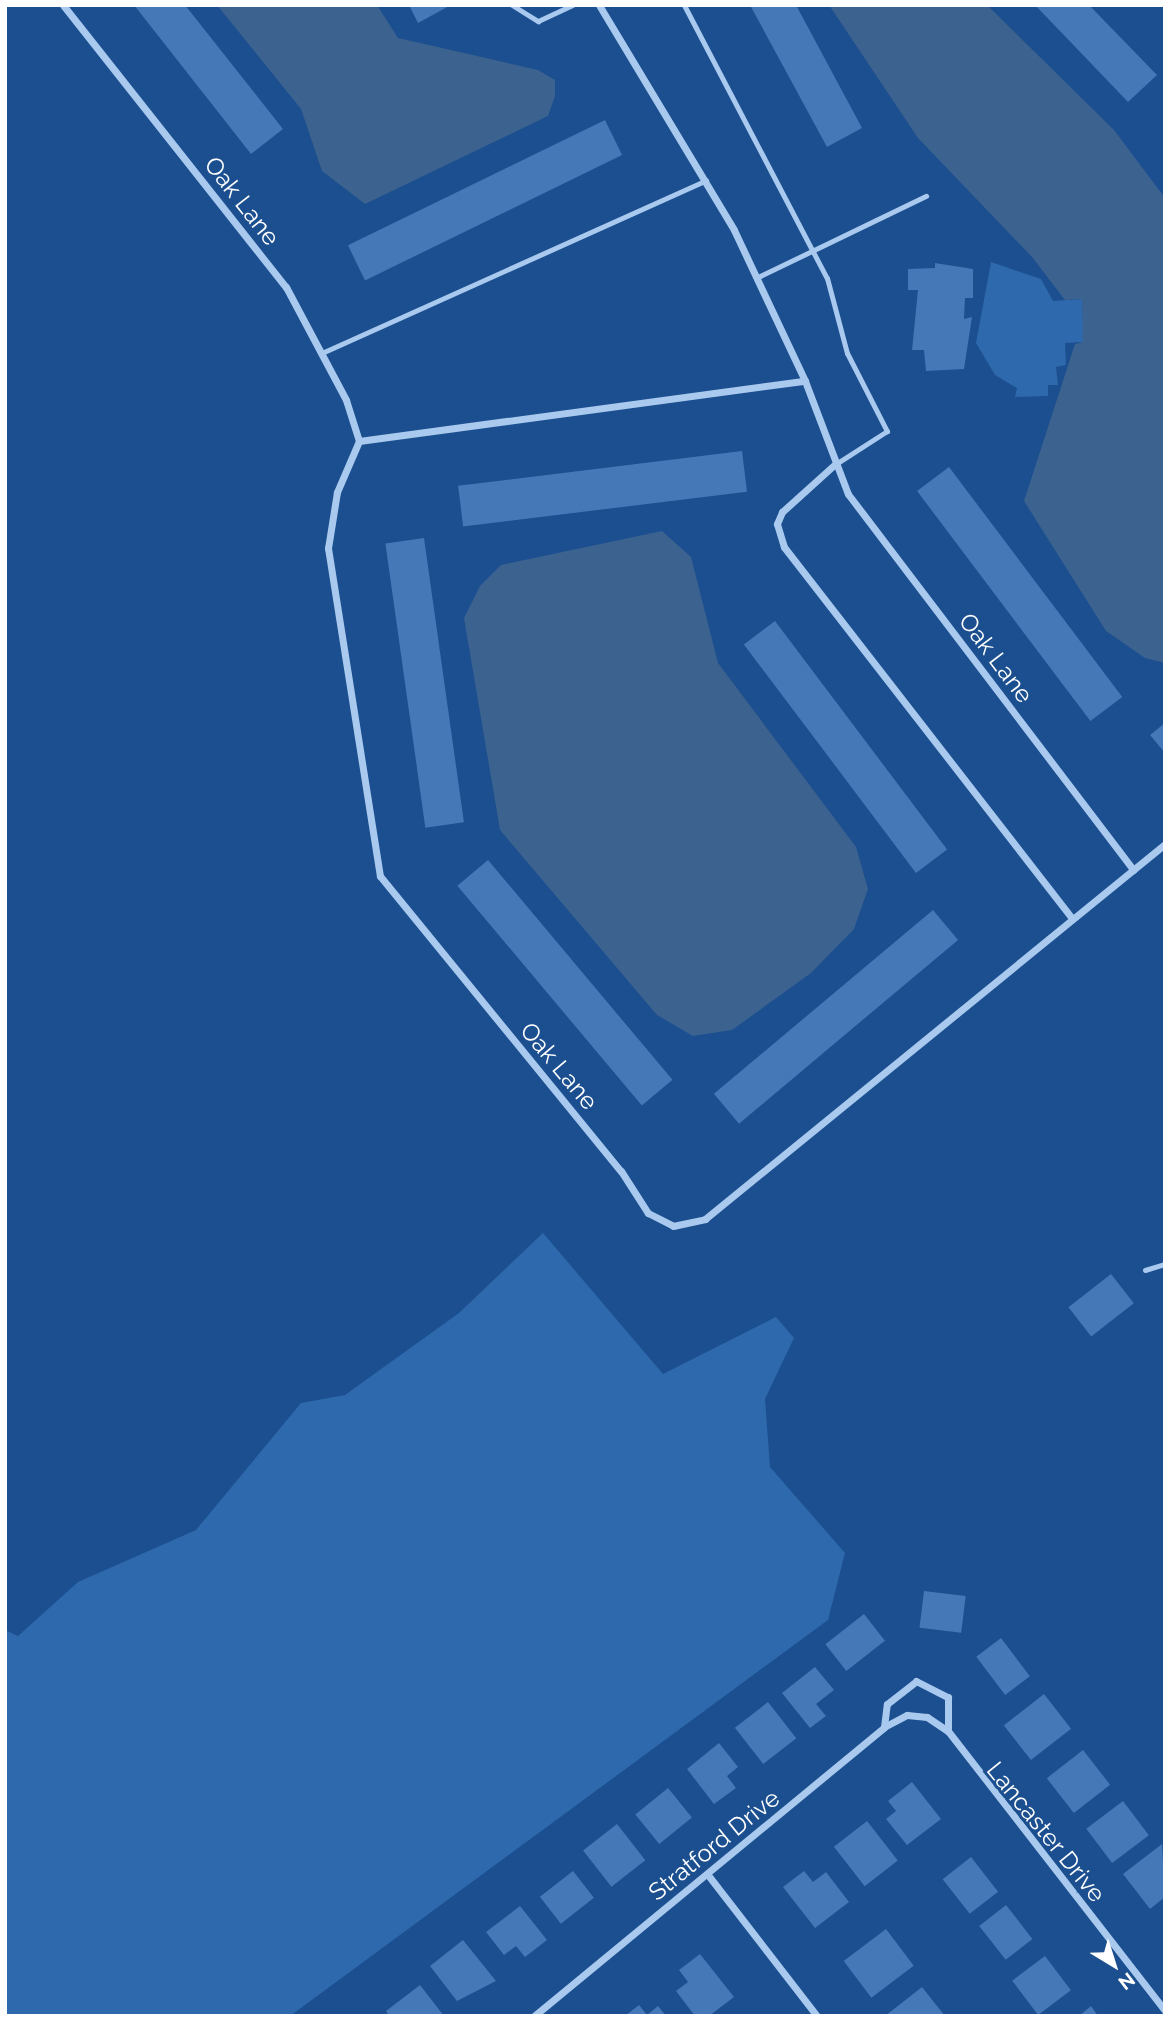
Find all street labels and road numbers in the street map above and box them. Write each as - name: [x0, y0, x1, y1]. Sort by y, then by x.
- street label: Oak Lane: [198, 151, 286, 251]
- street label: Oak Lane: [953, 607, 1039, 709]
- street label: Oak Lane: [514, 1017, 604, 1115]
- street label: Lancaster Drive: [980, 1756, 1112, 1908]
- street label: Stratford Drive: [643, 1783, 785, 1907]

